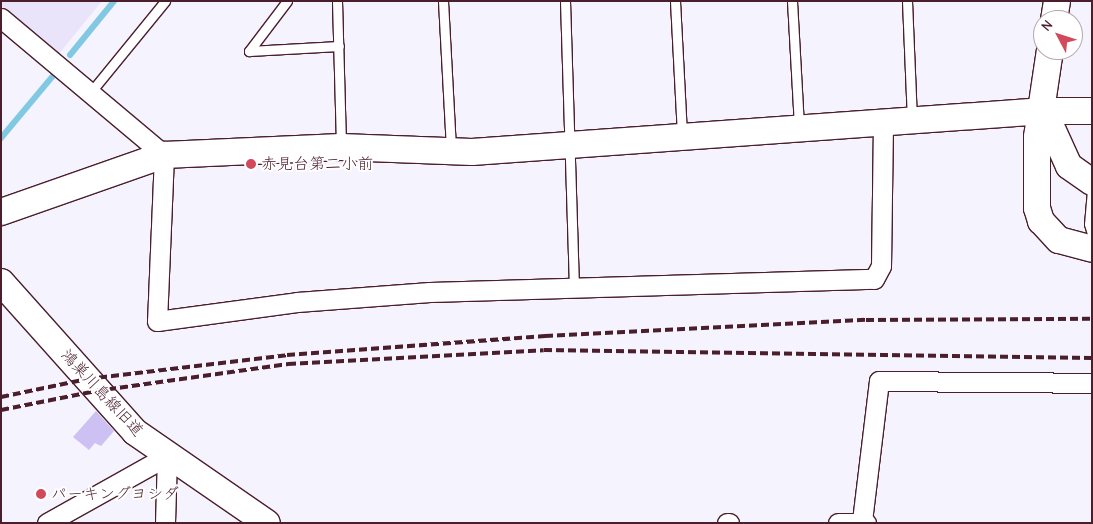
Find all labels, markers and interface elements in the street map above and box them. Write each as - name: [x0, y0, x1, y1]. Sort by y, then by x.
- north arrow: [1033, 10, 1083, 60]
- text: N: [1037, 17, 1056, 35]
- place label: 赤見台第二小前: [261, 154, 373, 174]
- marker: 赤見台第二小前: [245, 158, 257, 170]
- street label: 鴻巣川島線旧道: [57, 345, 147, 441]
- place label: パーキングヨシダ: [51, 484, 179, 504]
- marker: パーキングヨシダ: [35, 488, 47, 500]

